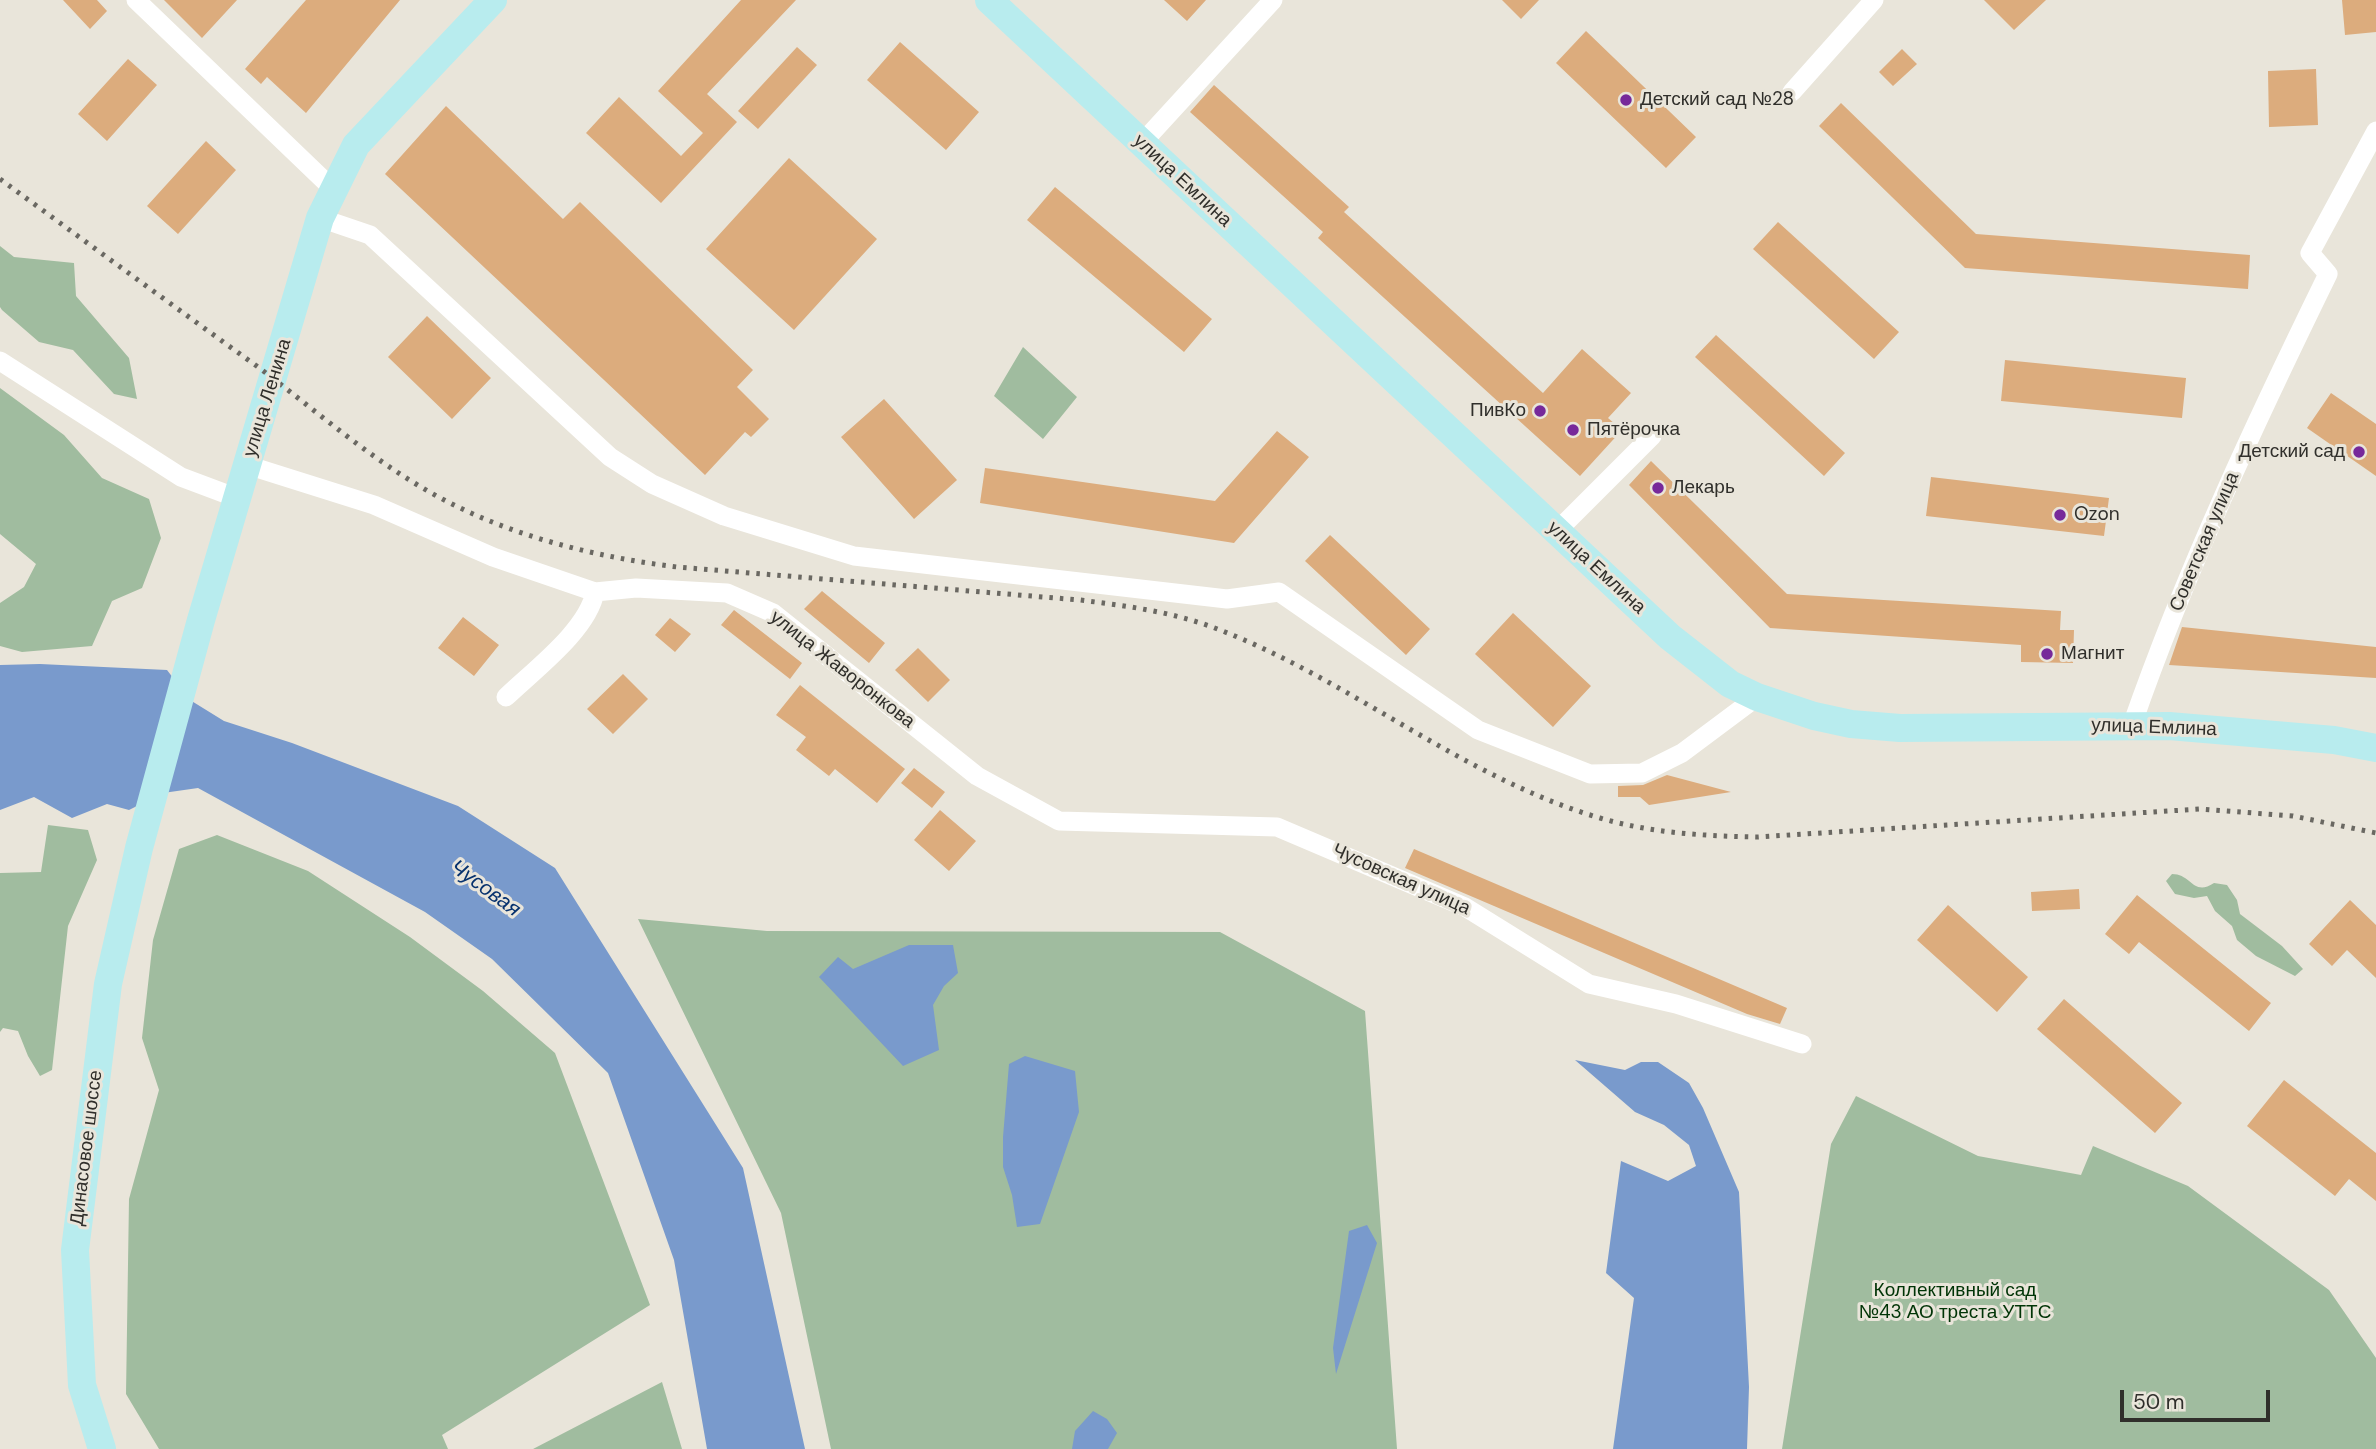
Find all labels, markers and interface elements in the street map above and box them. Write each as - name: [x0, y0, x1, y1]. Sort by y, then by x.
- place label: Детский сад №28: [1640, 89, 1794, 111]
- marker: Детский сад №28: [1618, 92, 1634, 108]
- street label: улица Емлина: [1128, 130, 1236, 232]
- street label: улица Ленина: [239, 336, 297, 460]
- place label: ПивКо: [1470, 400, 1526, 422]
- marker: ПивКо: [1532, 403, 1548, 419]
- place label: Пятёрочка: [1587, 419, 1680, 441]
- marker: Пятёрочка: [1565, 422, 1581, 438]
- place label: Детский сад: [2238, 441, 2345, 463]
- marker: Детский сад: [2351, 444, 2367, 460]
- street label: Советская улица: [2165, 469, 2245, 615]
- place label: Лекарь: [1672, 477, 1735, 499]
- marker: Лекарь: [1650, 480, 1666, 496]
- place label: Ozon: [2074, 504, 2120, 526]
- marker: Ozon: [2052, 507, 2068, 523]
- street label: улица Емлина: [1542, 517, 1650, 619]
- street label: улица Жаворонкова: [765, 606, 919, 734]
- place label: Магнит: [2061, 643, 2124, 665]
- marker: Магнит: [2039, 646, 2055, 662]
- street label: улица Емлина: [2091, 714, 2217, 742]
- street label: Чусовская улица: [1329, 839, 1473, 921]
- water label: Чусовая: [445, 855, 525, 923]
- street label: Динасовое шоссе: [66, 1069, 108, 1227]
- park label: Коллективный сад №43 АО треста УТТС: [1859, 1280, 2051, 1324]
- scale bar: [2124, 1376, 2274, 1420]
- text: 50 m: [2133, 1388, 2184, 1416]

